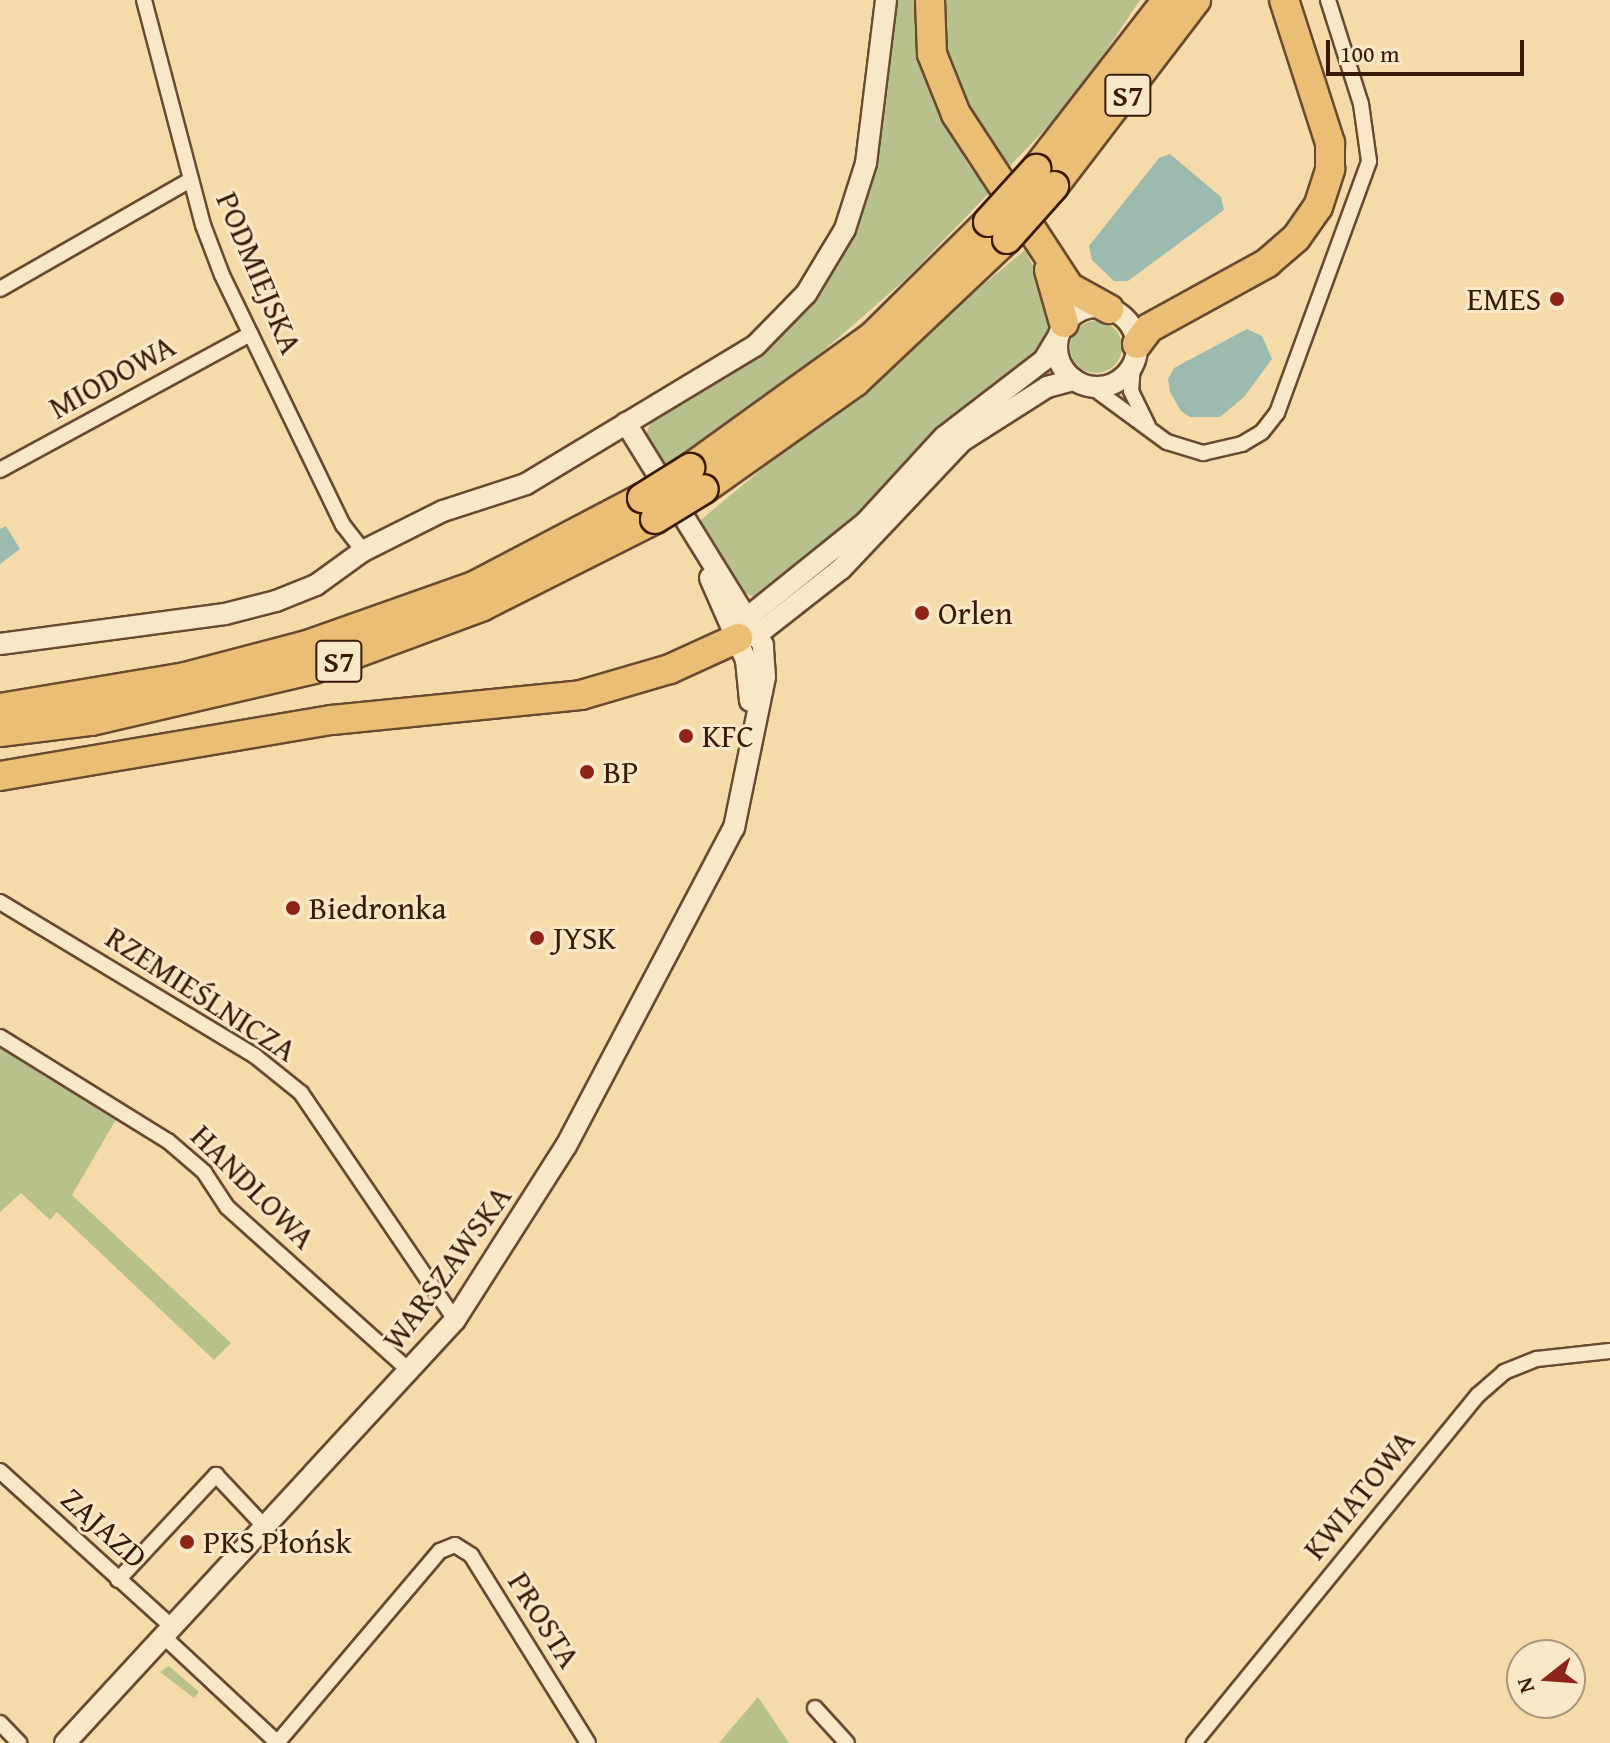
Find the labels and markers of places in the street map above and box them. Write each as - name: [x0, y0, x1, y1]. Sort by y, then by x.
- place label: EMES: [1467, 280, 1541, 318]
- marker: EMES: [1548, 290, 1566, 308]
- place label: Orlen: [938, 594, 1013, 632]
- marker: Orlen: [913, 604, 931, 622]
- place label: KFC: [702, 717, 754, 755]
- marker: KFC: [677, 727, 695, 745]
- place label: BP: [603, 753, 638, 791]
- marker: BP: [578, 763, 596, 781]
- place label: Biedronka: [309, 889, 447, 927]
- marker: Biedronka: [284, 899, 302, 917]
- place label: JYSK: [553, 919, 616, 957]
- marker: JYSK: [528, 929, 546, 947]
- place label: PKS Płońsk: [203, 1523, 352, 1561]
- marker: PKS Płońsk: [178, 1533, 196, 1551]

